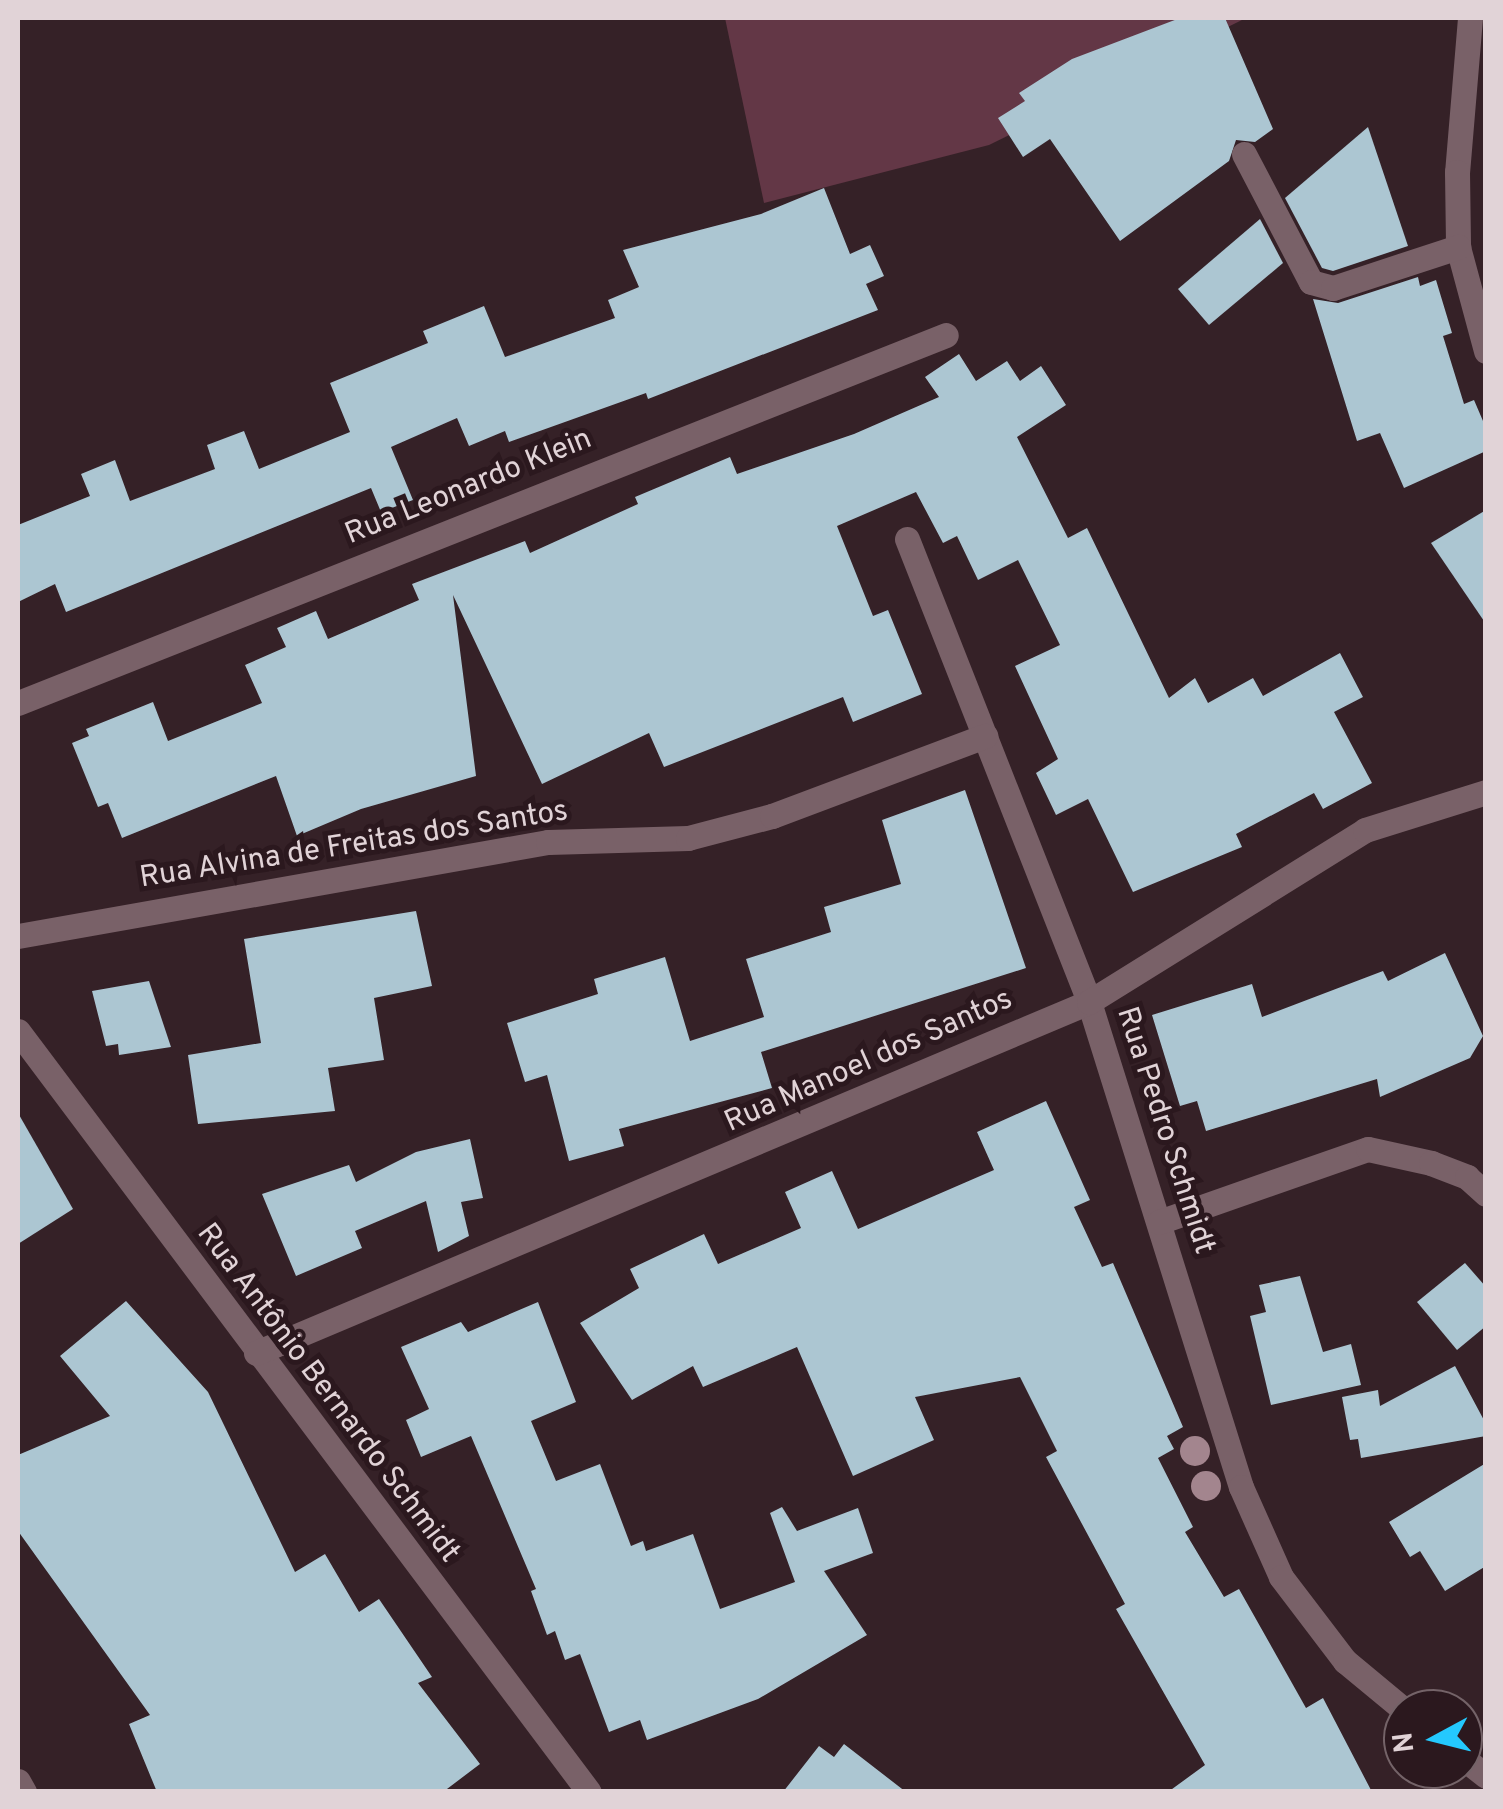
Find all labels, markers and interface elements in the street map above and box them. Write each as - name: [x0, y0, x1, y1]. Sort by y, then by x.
- street label: Rua Leonardo Klein: [341, 422, 597, 554]
- street label: Rua Alvina de Freitas dos Santos: [137, 794, 571, 898]
- street label: Rua Manoel dos Santos: [720, 982, 1018, 1142]
- street label: Rua Pedro Schmidt: [1107, 1003, 1221, 1259]
- street label: Rua Antônio Bernardo Schmidt: [187, 1217, 467, 1571]
- north arrow: [1383, 1689, 1483, 1789]
- text: N: [1386, 1730, 1424, 1755]

